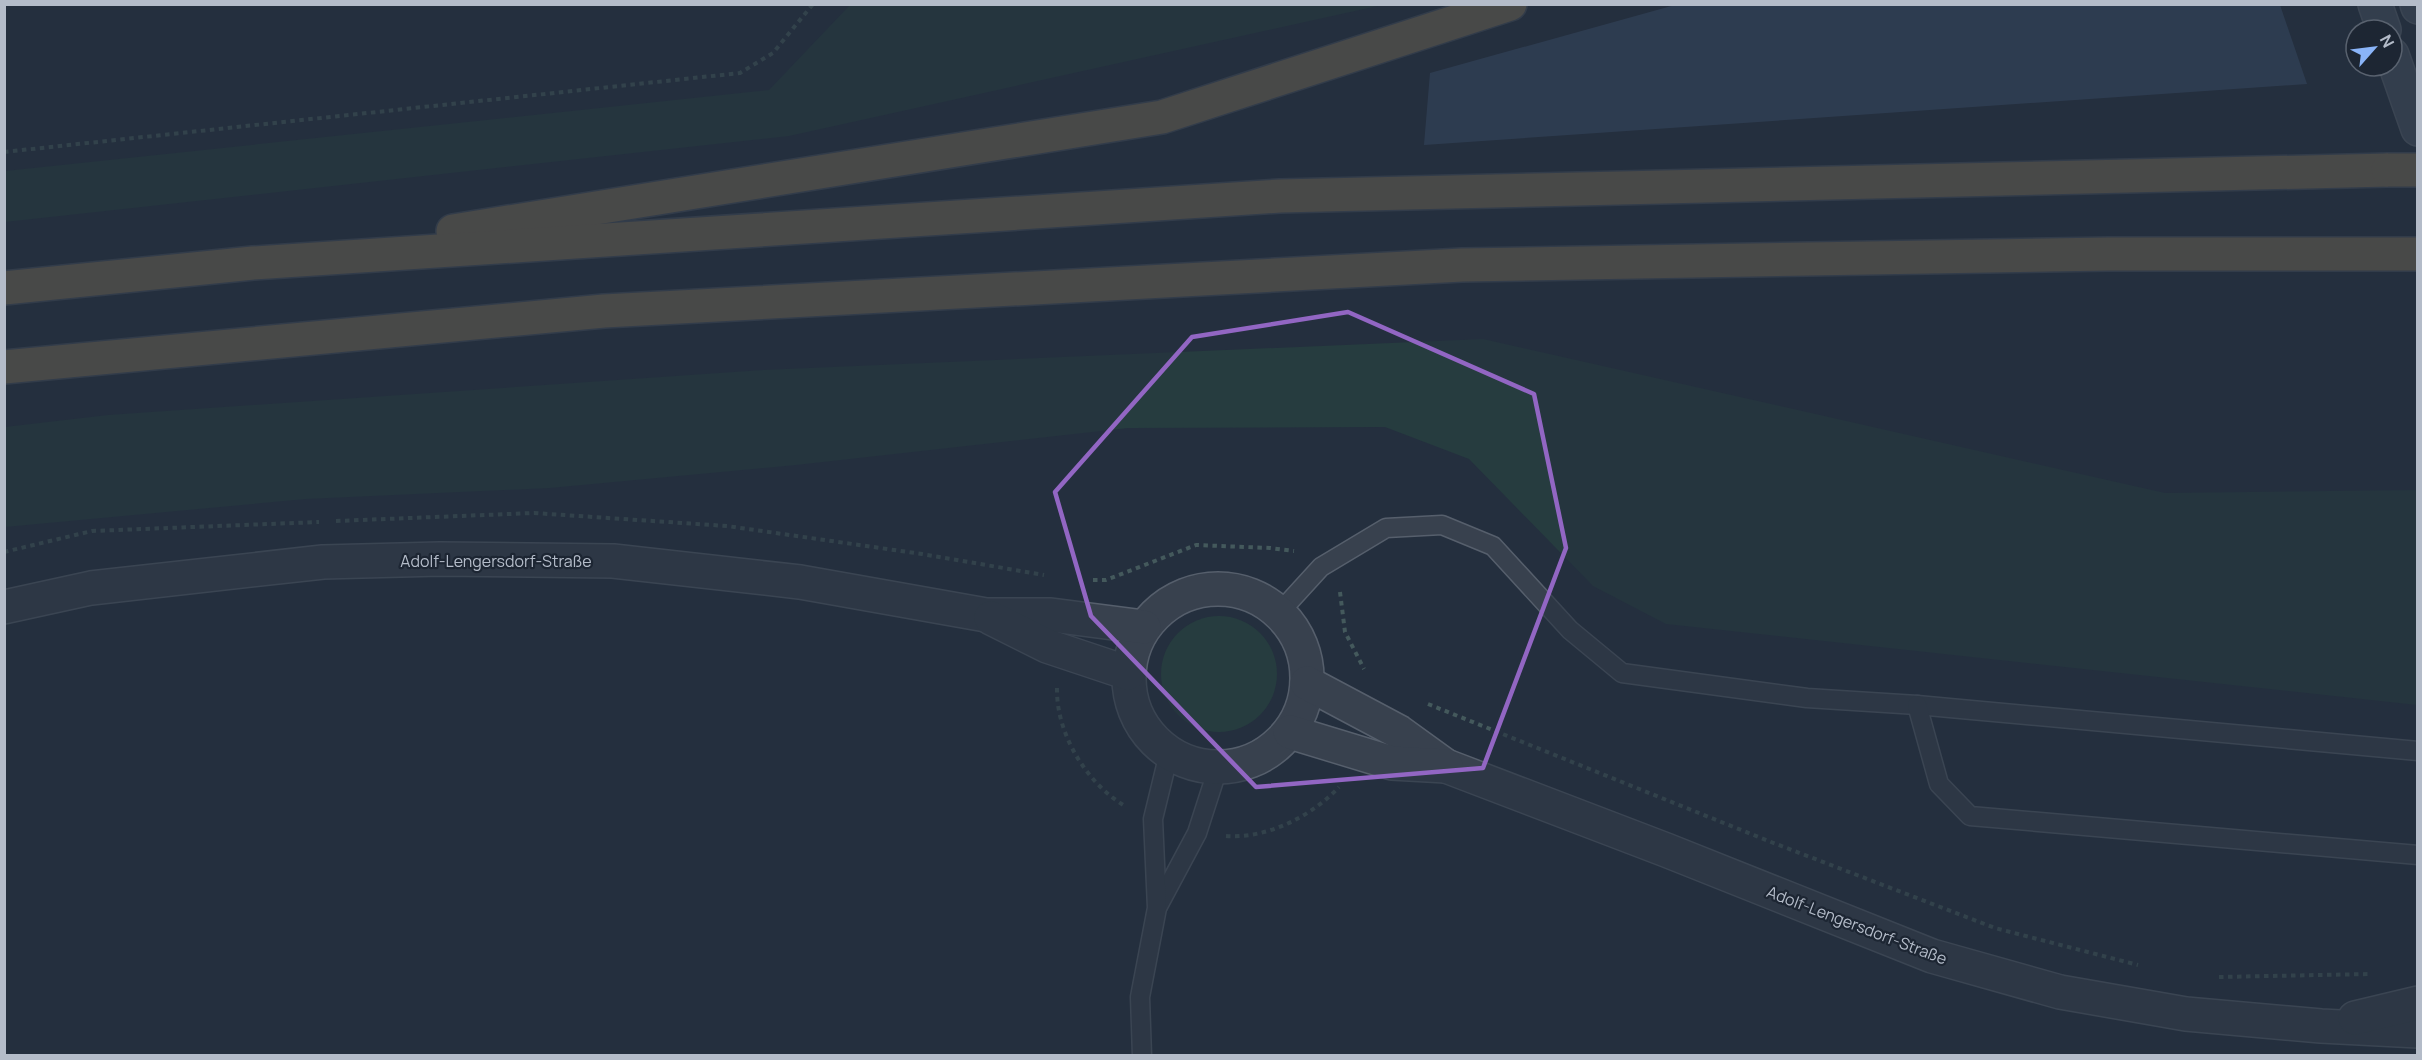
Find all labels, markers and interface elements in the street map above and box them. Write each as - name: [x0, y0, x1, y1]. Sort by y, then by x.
- north arrow: [2344, 18, 2404, 78]
- text: N: [2375, 31, 2400, 51]
- street label: Adolf-Lengersdorf-Straße: [400, 550, 592, 572]
- street label: Adolf-Lengersdorf-Straße: [1764, 880, 1950, 970]

